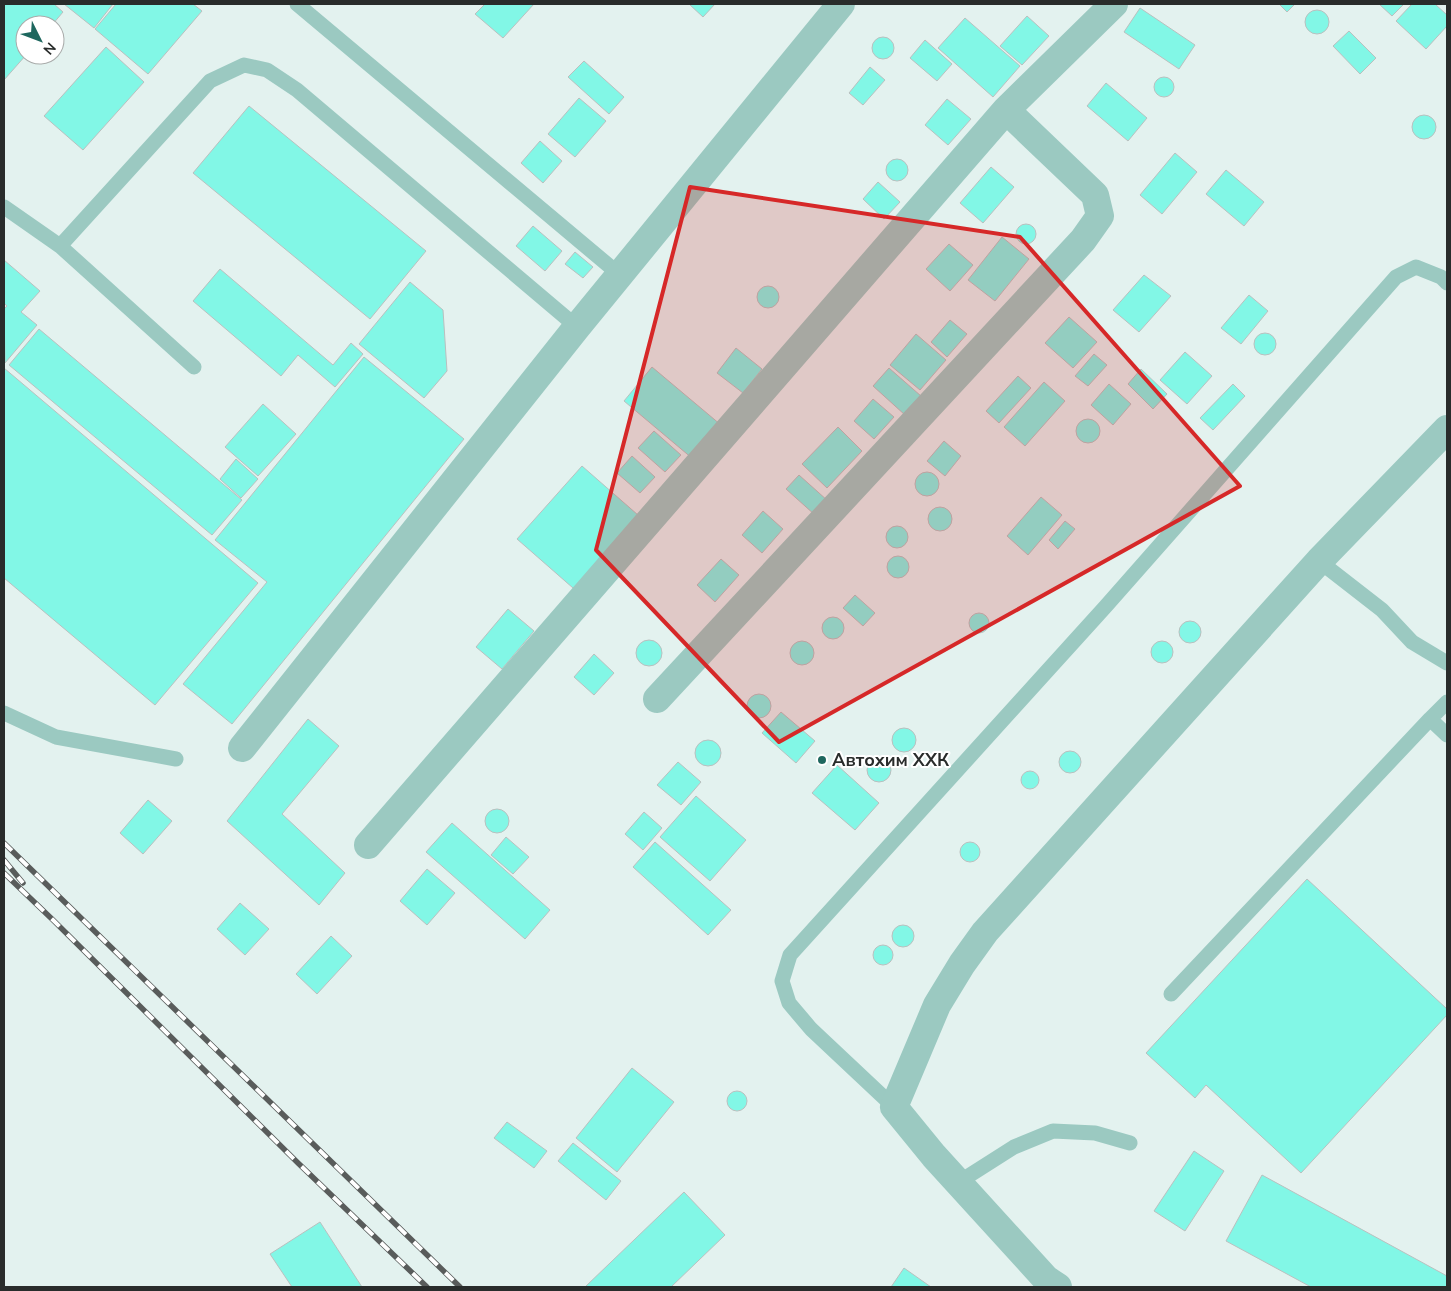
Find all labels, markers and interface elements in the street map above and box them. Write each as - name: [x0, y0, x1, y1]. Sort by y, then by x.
- north arrow: [15, 15, 65, 65]
- text: N: [39, 38, 60, 59]
- place label: Автохим ХХК: [832, 748, 950, 772]
- marker: Автохим ХХК: [816, 754, 828, 766]

